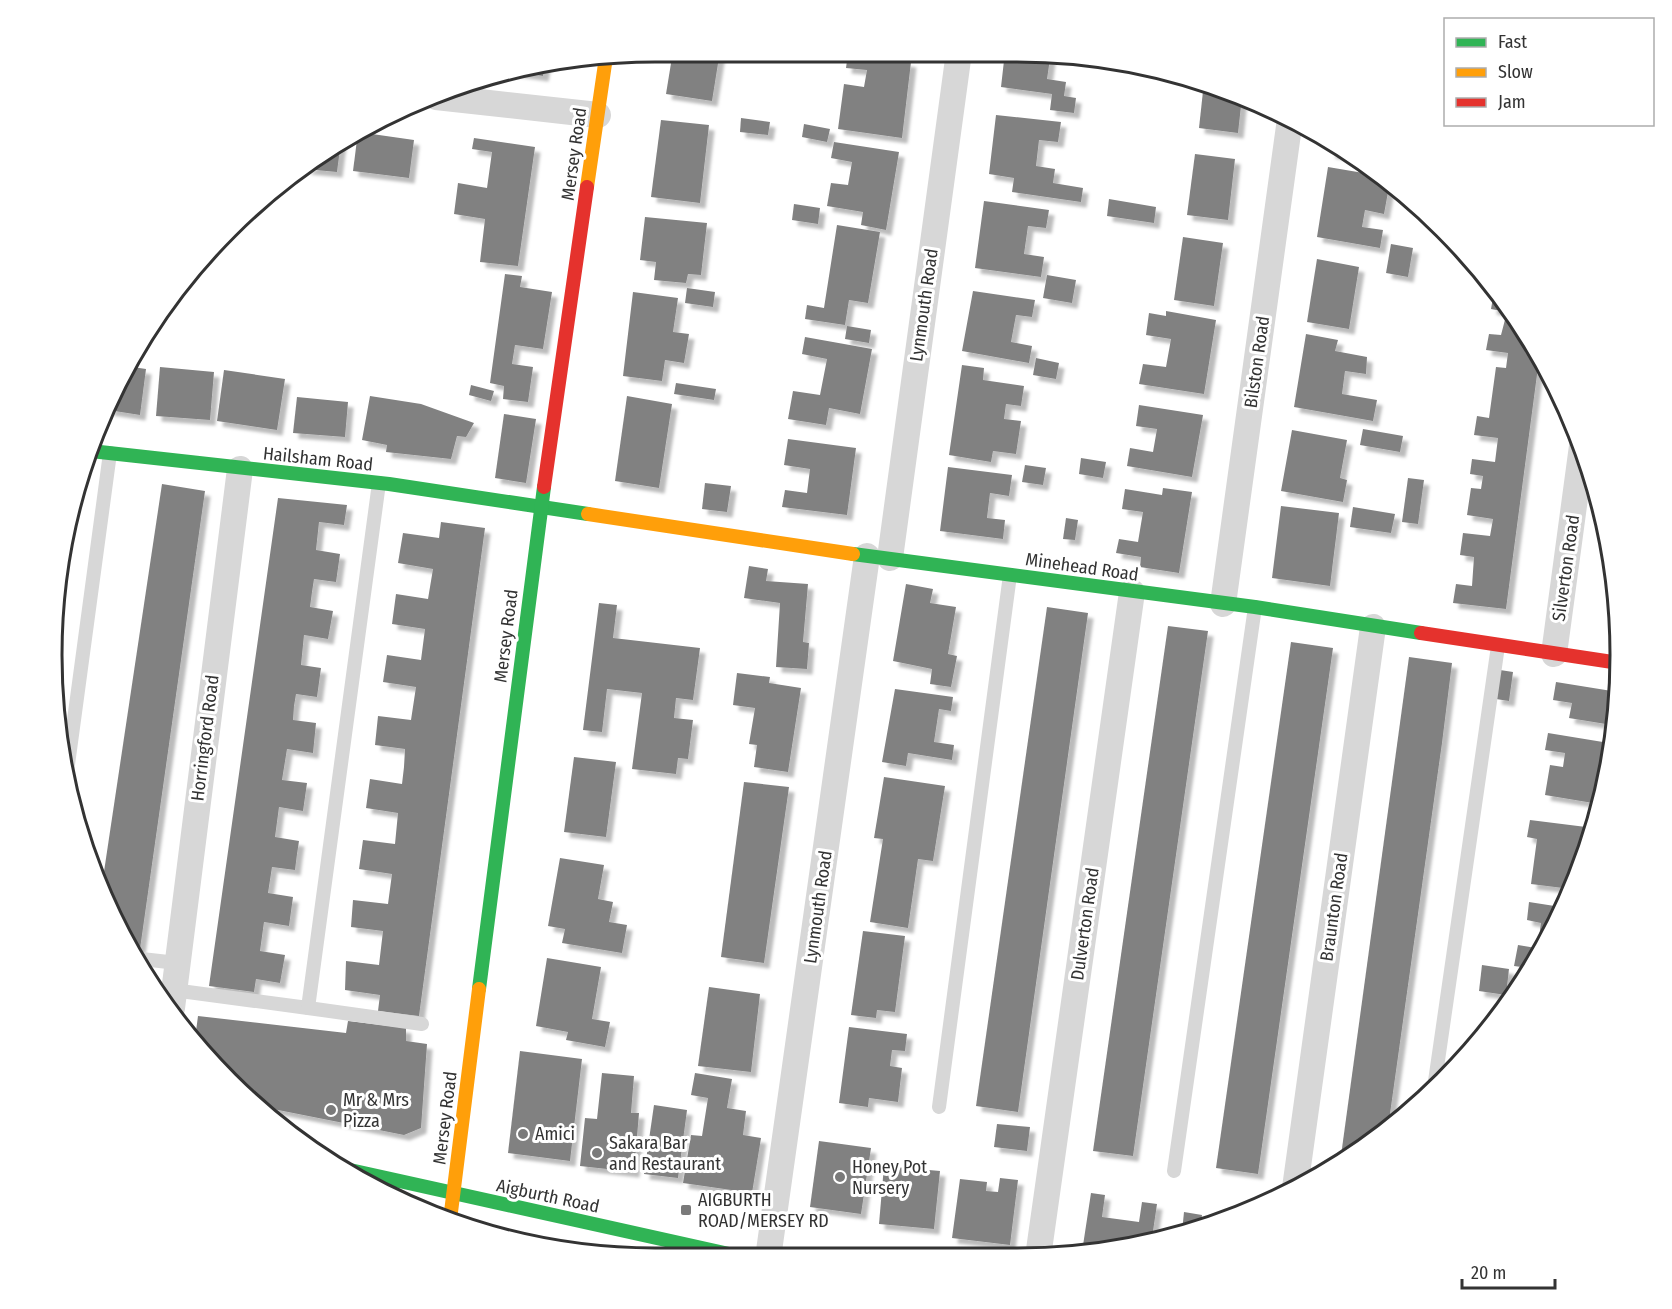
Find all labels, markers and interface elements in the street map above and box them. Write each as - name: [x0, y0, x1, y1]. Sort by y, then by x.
- legend: [1444, 18, 1654, 126]
- text: Fast: [1498, 31, 1527, 53]
- text: Slow: [1498, 61, 1533, 83]
- text: Jam: [1498, 91, 1526, 113]
- street label: Mersey Road: [557, 106, 591, 202]
- street label: Lynmouth Road: [905, 247, 943, 363]
- street label: Bilston Road: [1240, 314, 1274, 410]
- street label: Hailsham Road: [262, 442, 374, 476]
- street label: Silverton Road: [1548, 513, 1584, 623]
- street label: Minehead Road: [1024, 548, 1140, 586]
- street label: Mersey Road: [489, 588, 523, 684]
- street label: Horringford Road: [186, 674, 224, 802]
- street label: Lynmouth Road: [799, 849, 837, 965]
- street label: Braunton Road: [1315, 851, 1353, 963]
- street label: Dulverton Road: [1066, 866, 1104, 982]
- street label: Mersey Road: [428, 1070, 462, 1166]
- place label: Mr & Mrs Pizza: [343, 1089, 409, 1132]
- marker: Mr & Mrs Pizza: [324, 1103, 338, 1117]
- place label: Amici: [535, 1123, 575, 1145]
- marker: Amici: [516, 1127, 530, 1141]
- place label: Sakara Bar and Restaurant: [609, 1132, 721, 1175]
- marker: Sakara Bar and Restaurant: [590, 1146, 604, 1160]
- place label: Honey Pot Nursery: [852, 1156, 927, 1199]
- marker: Honey Pot Nursery: [833, 1170, 847, 1184]
- street label: Aigburth Road: [495, 1174, 601, 1218]
- place label: AIGBURTH ROAD/MERSEY RD: [698, 1189, 829, 1232]
- marker: AIGBURTH ROAD/MERSEY RD: [679, 1203, 693, 1217]
- scale bar: [1462, 1252, 1555, 1290]
- text: 20 m: [1471, 1262, 1506, 1284]

